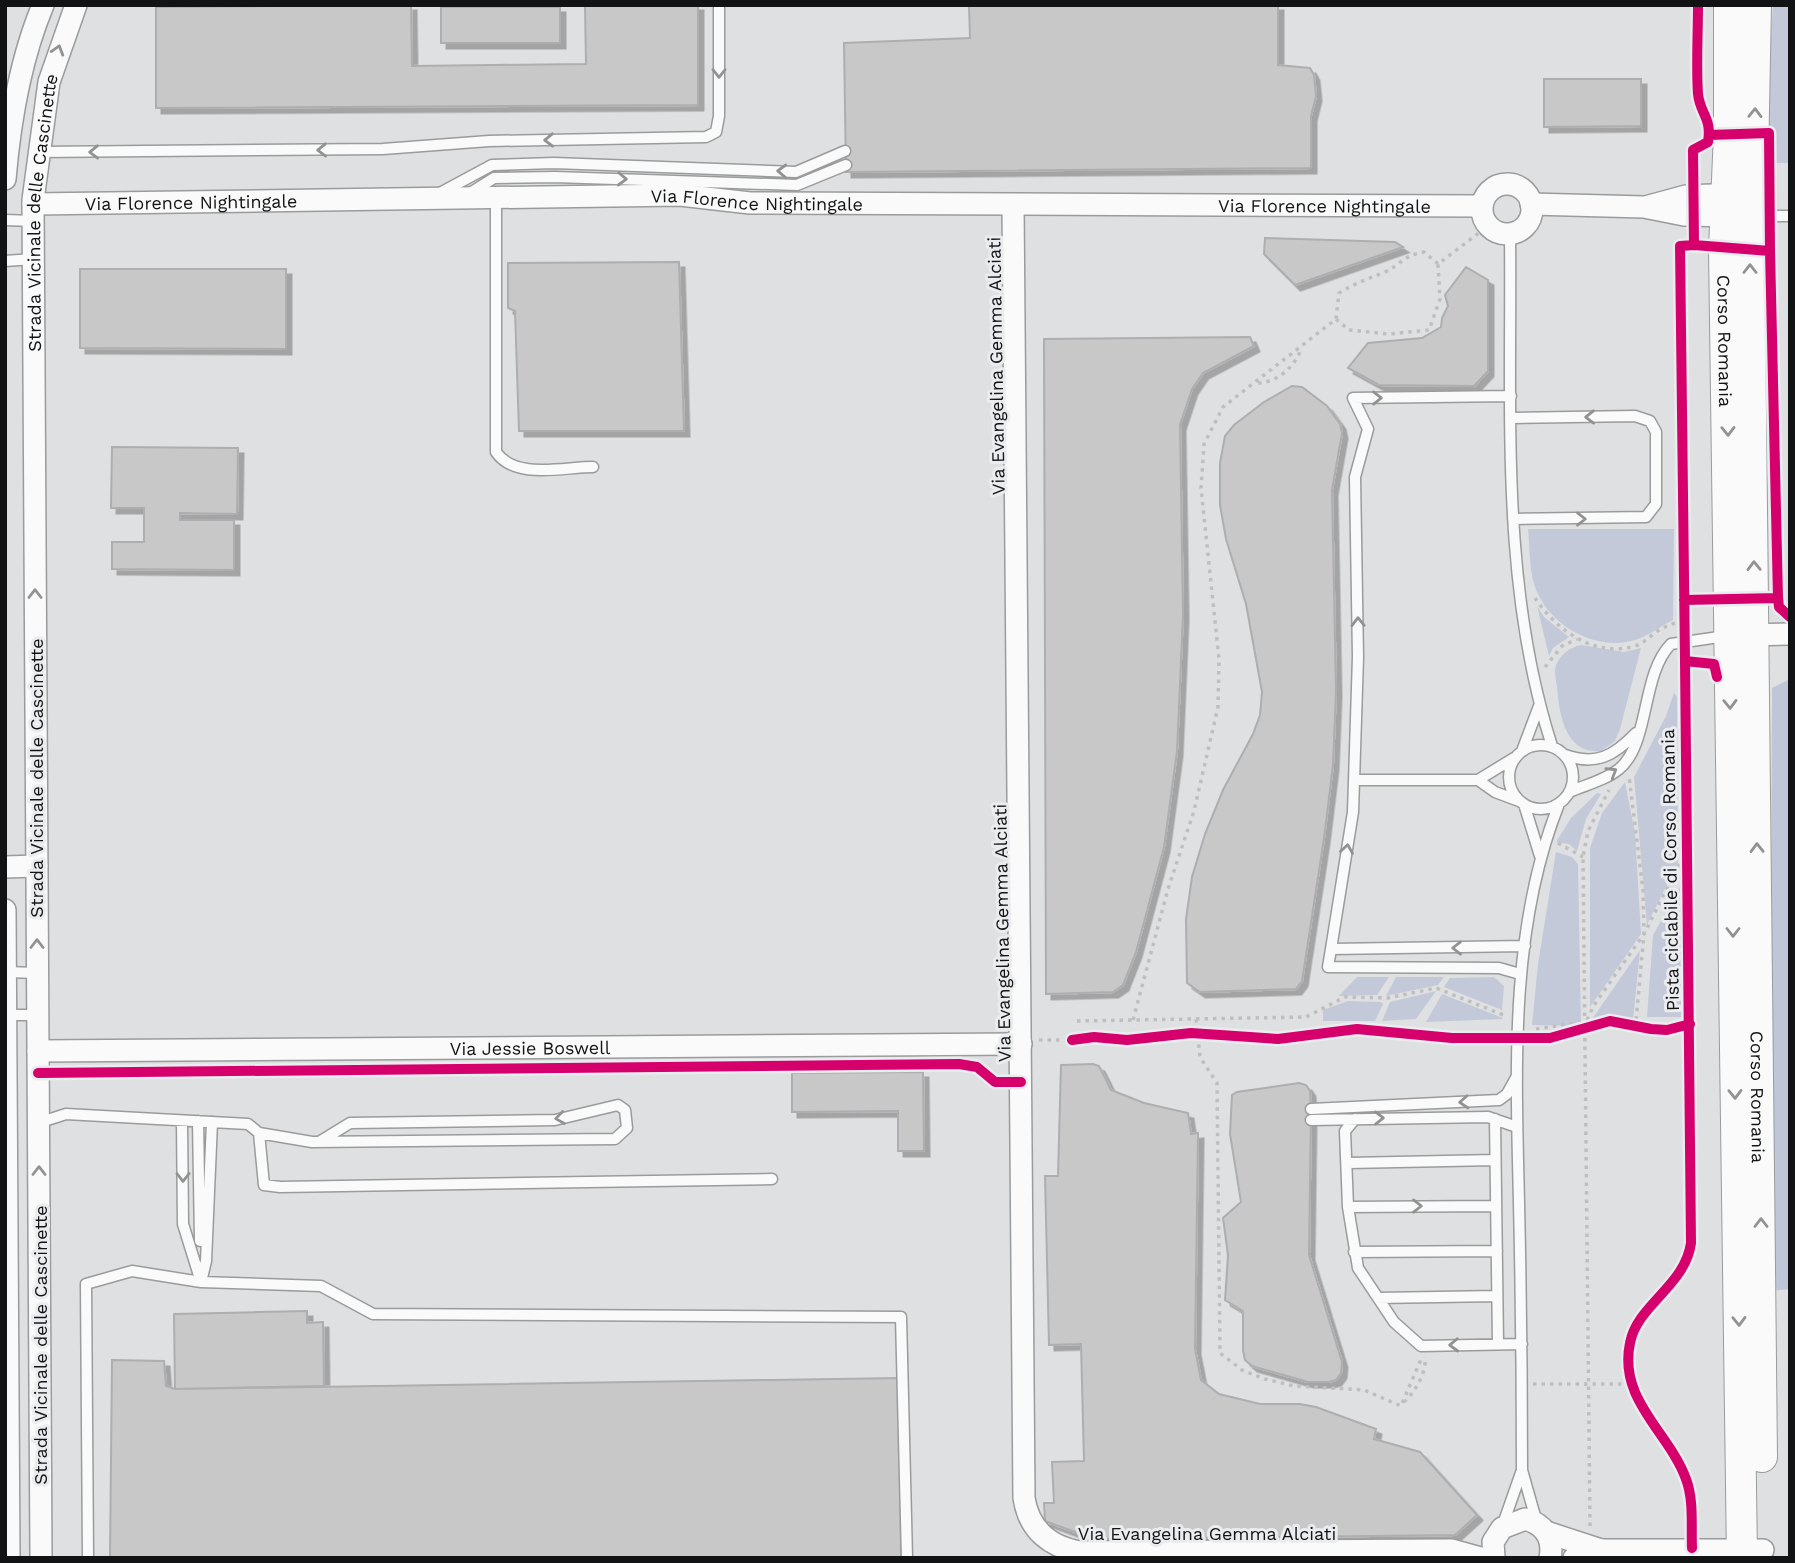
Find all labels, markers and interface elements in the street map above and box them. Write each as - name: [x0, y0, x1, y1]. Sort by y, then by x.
- one-way arrow: [50, 44, 65, 56]
- one-way arrow: [711, 69, 727, 79]
- street label: Strada Vicinale delle Cascinette: [22, 70, 62, 352]
- one-way arrow: [1747, 107, 1763, 117]
- one-way arrow: [543, 132, 554, 148]
- one-way arrow: [316, 142, 326, 158]
- one-way arrow: [88, 144, 99, 160]
- one-way arrow: [776, 164, 787, 179]
- one-way arrow: [617, 172, 628, 187]
- street label: Via Florence Nightingale: [650, 184, 863, 214]
- street label: Via Florence Nightingale: [84, 190, 297, 214]
- street label: Via Florence Nightingale: [1218, 194, 1431, 216]
- street label: Via Evangelina Gemma Alciati: [983, 237, 1009, 495]
- one-way arrow: [1742, 263, 1758, 273]
- street label: Corso Romania: [1714, 274, 1737, 407]
- one-way arrow: [1372, 390, 1383, 406]
- one-way arrow: [1584, 409, 1595, 425]
- one-way arrow: [1720, 426, 1735, 437]
- one-way arrow: [1577, 511, 1587, 527]
- one-way arrow: [1746, 560, 1762, 571]
- one-way arrow: [27, 588, 43, 598]
- one-way arrow: [1350, 616, 1365, 627]
- street label: Strada Vicinale delle Cascinette: [26, 638, 47, 918]
- one-way arrow: [1722, 699, 1738, 710]
- street label: Pista ciclabile di Corso Romania: [1657, 729, 1683, 1011]
- one-way arrow: [1605, 767, 1618, 780]
- street label: Via Evangelina Gemma Alciati: [989, 804, 1015, 1062]
- one-way arrow: [1749, 842, 1765, 852]
- one-way arrow: [1339, 843, 1354, 854]
- one-way arrow: [1725, 927, 1741, 937]
- one-way arrow: [29, 938, 45, 948]
- one-way arrow: [1451, 940, 1461, 956]
- street label: Corso Romania: [1747, 1030, 1769, 1163]
- street label: Via Jessie Boswell: [450, 1036, 611, 1059]
- one-way arrow: [1727, 1089, 1743, 1100]
- one-way arrow: [1458, 1095, 1469, 1110]
- one-way arrow: [555, 1111, 566, 1126]
- one-way arrow: [1374, 1111, 1385, 1126]
- one-way arrow: [31, 1165, 47, 1176]
- one-way arrow: [175, 1172, 191, 1183]
- one-way arrow: [1412, 1198, 1422, 1214]
- street label: Strada Vicinale delle Cascinette: [30, 1205, 51, 1485]
- one-way arrow: [1753, 1218, 1768, 1229]
- one-way arrow: [1731, 1317, 1747, 1327]
- one-way arrow: [1448, 1337, 1459, 1352]
- street label: Via Evangelina Gemma Alciati: [1078, 1523, 1336, 1544]

